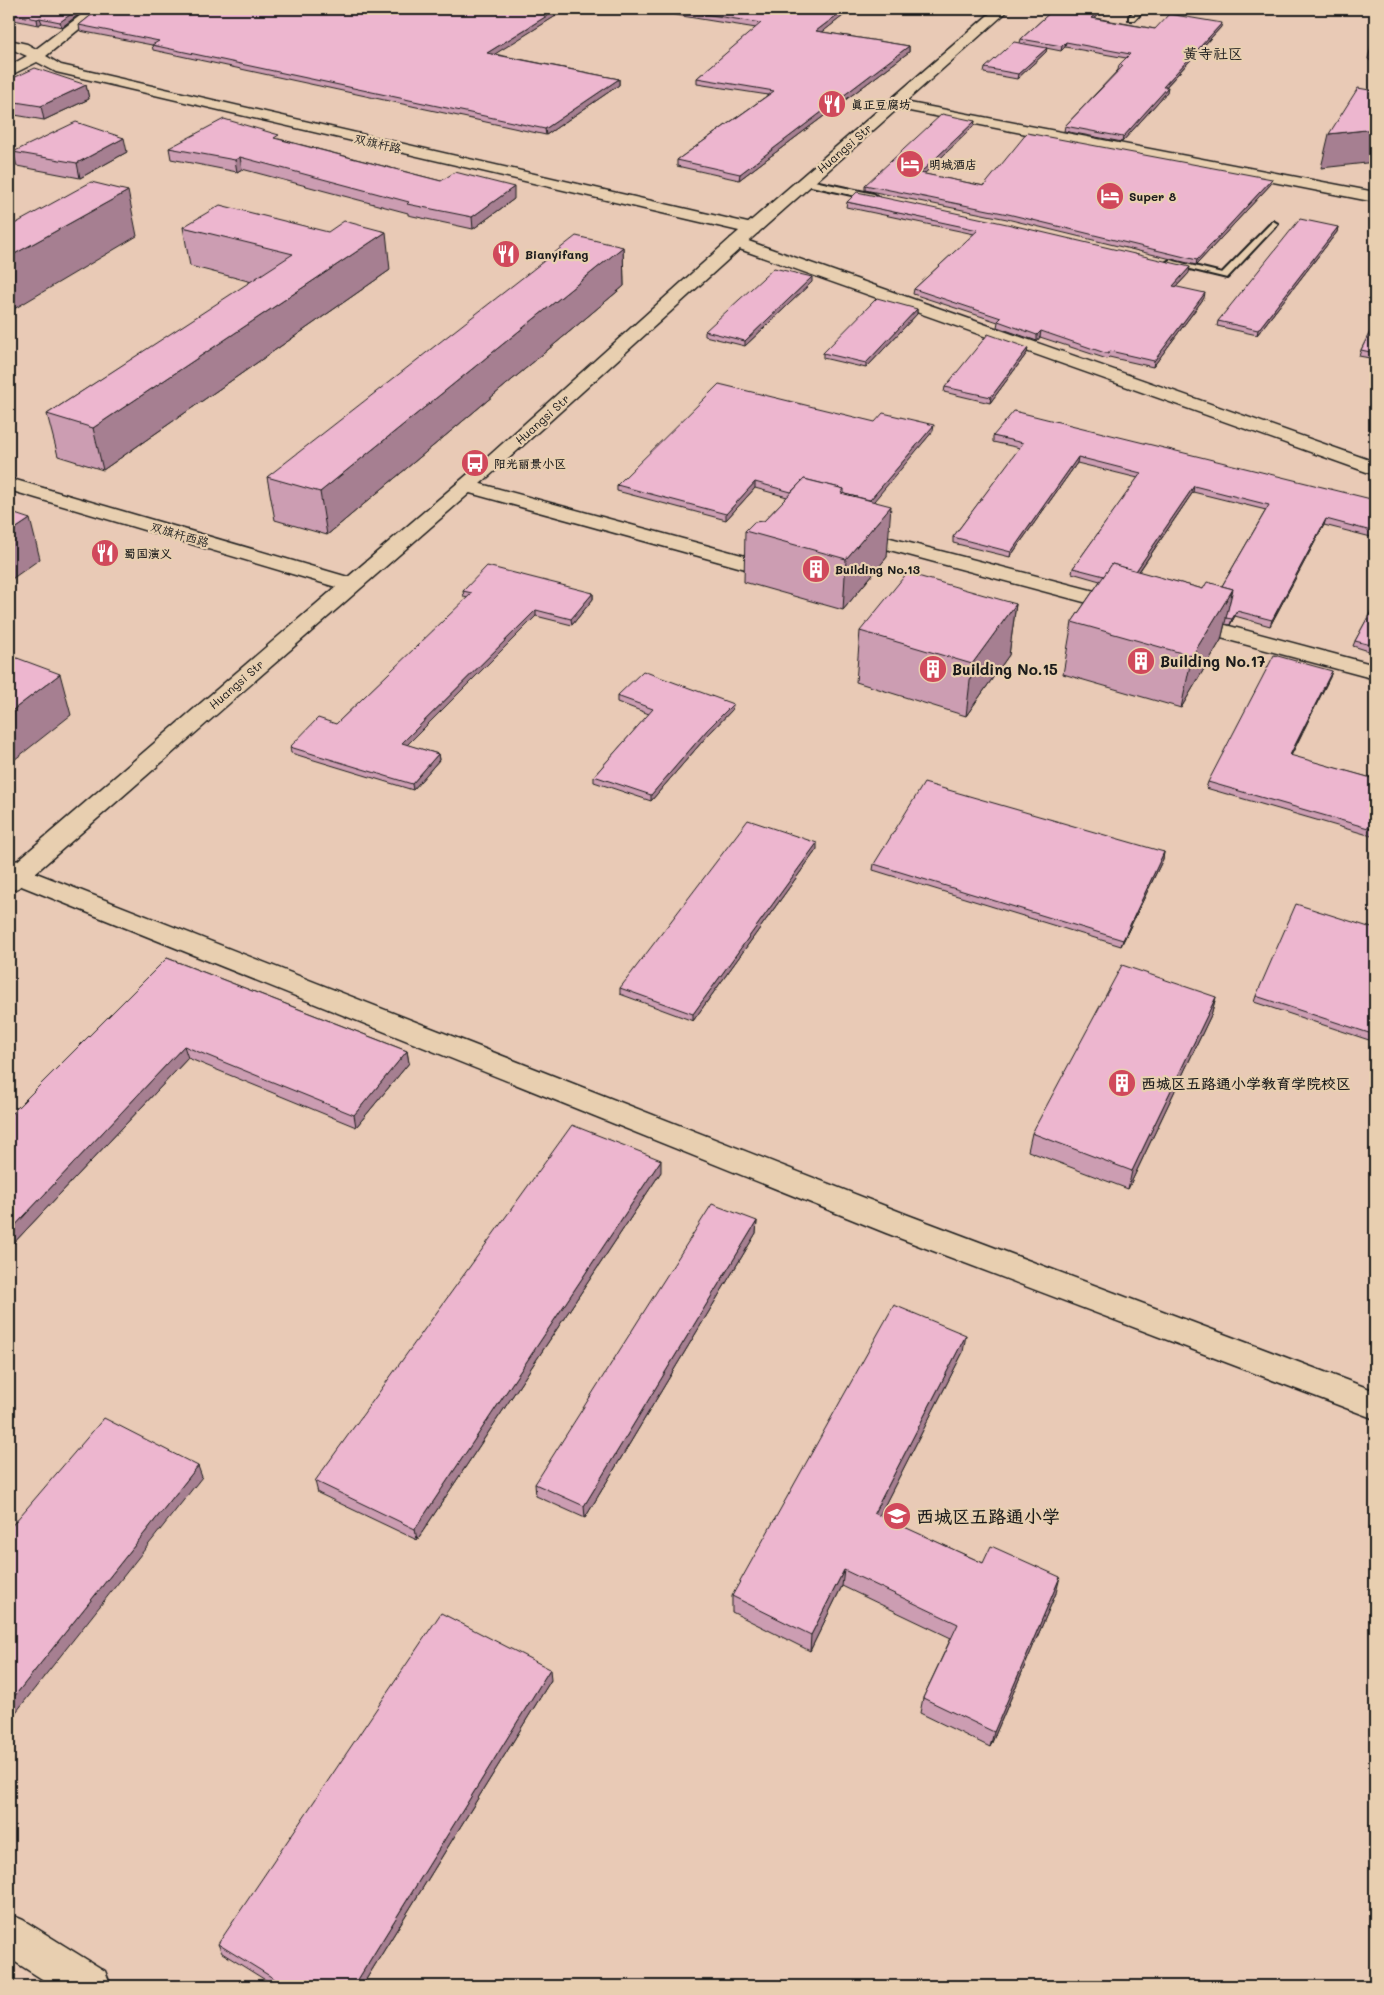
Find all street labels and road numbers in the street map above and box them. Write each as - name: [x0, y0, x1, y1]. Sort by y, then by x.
- street label: Huangsi Str: [813, 120, 875, 176]
- street label: 双旗杆路: [353, 130, 403, 156]
- street label: Huangsi Str: [512, 390, 572, 448]
- street label: 双旗杆西路: [149, 518, 211, 550]
- street label: Huangsi Str: [205, 656, 267, 712]

